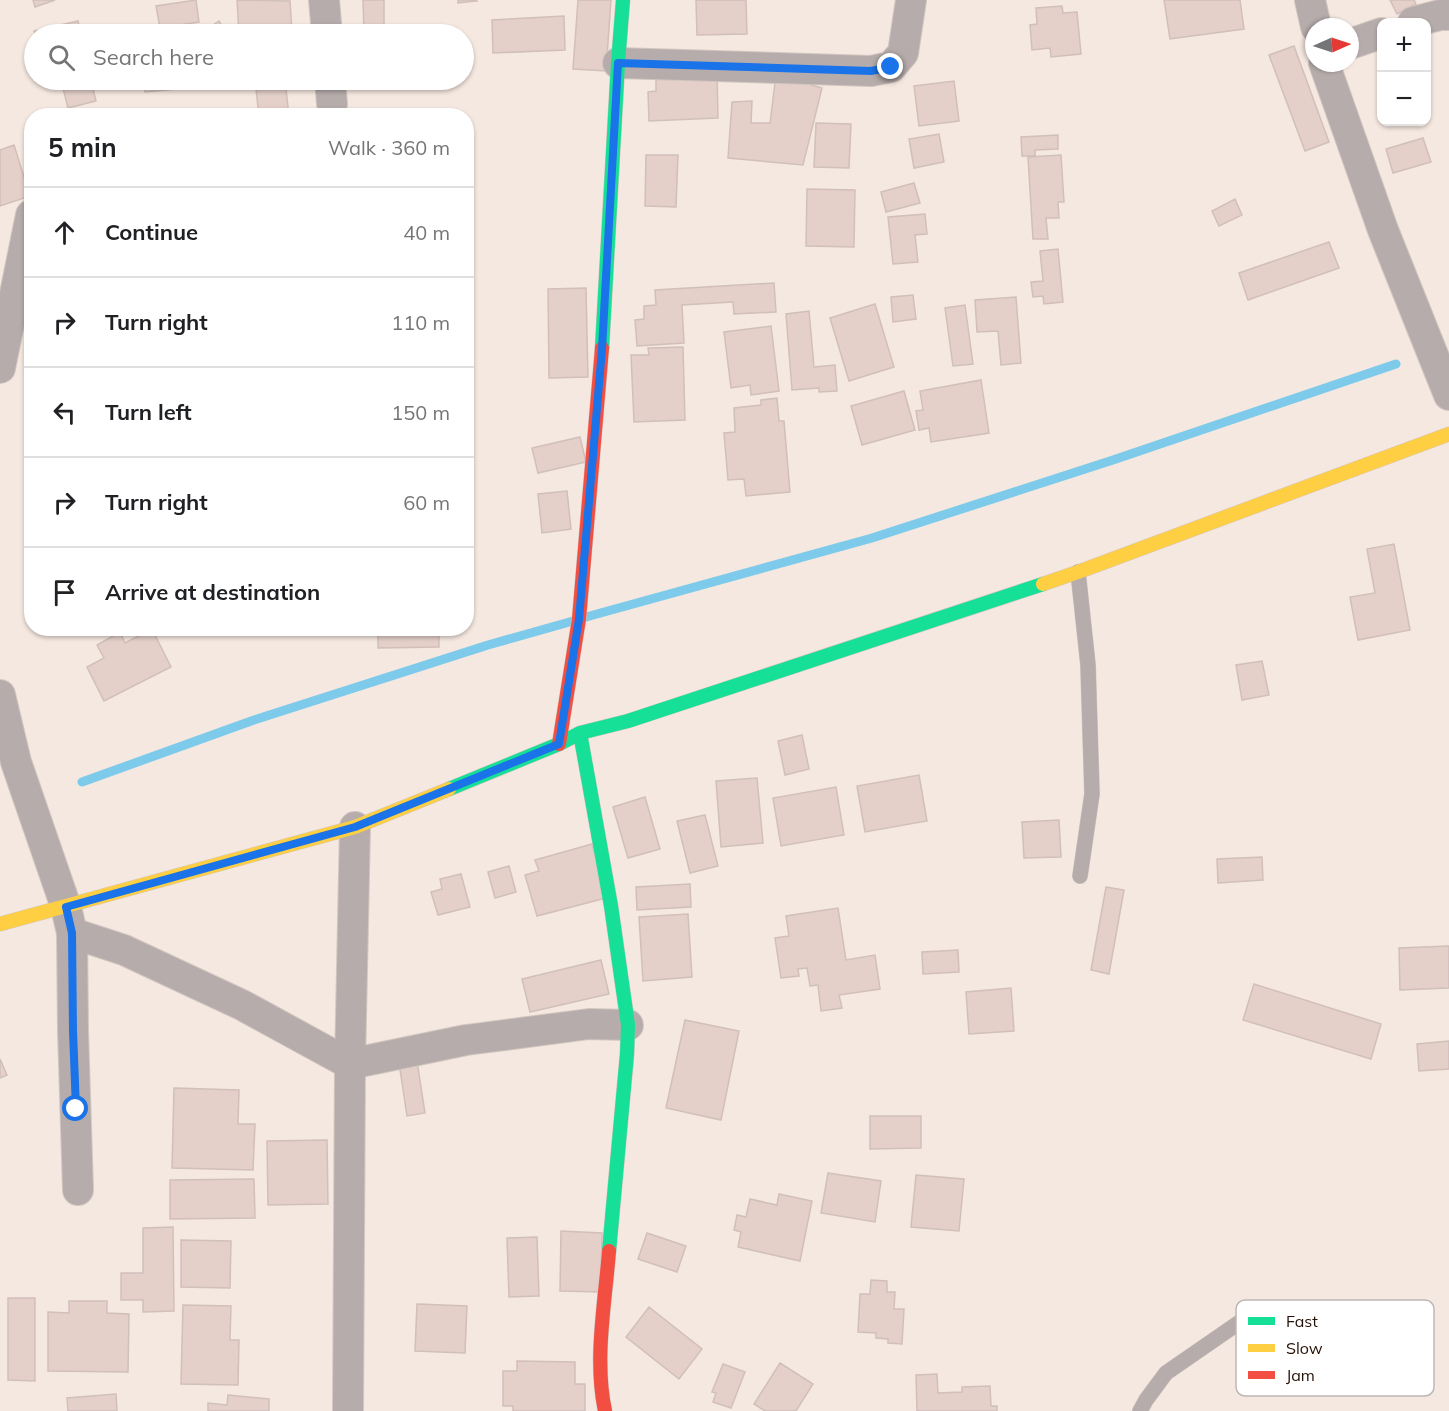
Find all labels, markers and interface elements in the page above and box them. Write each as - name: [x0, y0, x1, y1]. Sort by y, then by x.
- north arrow: [1305, 18, 1359, 72]
- map controls: [1377, 18, 1431, 126]
- button: +: [1377, 18, 1431, 72]
- search box: [24, 24, 474, 90]
- icon: search: [45, 41, 78, 74]
- text: Search here: [93, 43, 214, 71]
- route end: [877, 53, 903, 79]
- button: −: [1377, 72, 1431, 126]
- text: 5 min: [48, 131, 117, 164]
- text: Walk · 360 m: [328, 135, 450, 160]
- icon: ahead: [48, 216, 81, 249]
- text: Continue: [105, 218, 198, 246]
- text: 40 m: [403, 220, 450, 245]
- icon: right: [48, 306, 81, 339]
- text: Turn right: [105, 308, 208, 336]
- text: 110 m: [391, 310, 450, 335]
- icon: left: [48, 396, 81, 429]
- text: Turn left: [105, 398, 192, 426]
- text: 150 m: [391, 400, 450, 425]
- icon: right: [48, 486, 81, 519]
- text: Turn right: [105, 488, 208, 516]
- text: 60 m: [403, 490, 450, 515]
- icon: arrive: [48, 576, 81, 609]
- text: Arrive at destination: [105, 578, 320, 606]
- route start: [62, 1095, 88, 1121]
- legend: [1236, 1300, 1434, 1396]
- text: Fast: [1286, 1311, 1318, 1331]
- text: Slow: [1286, 1338, 1323, 1358]
- text: Jam: [1286, 1365, 1315, 1385]

